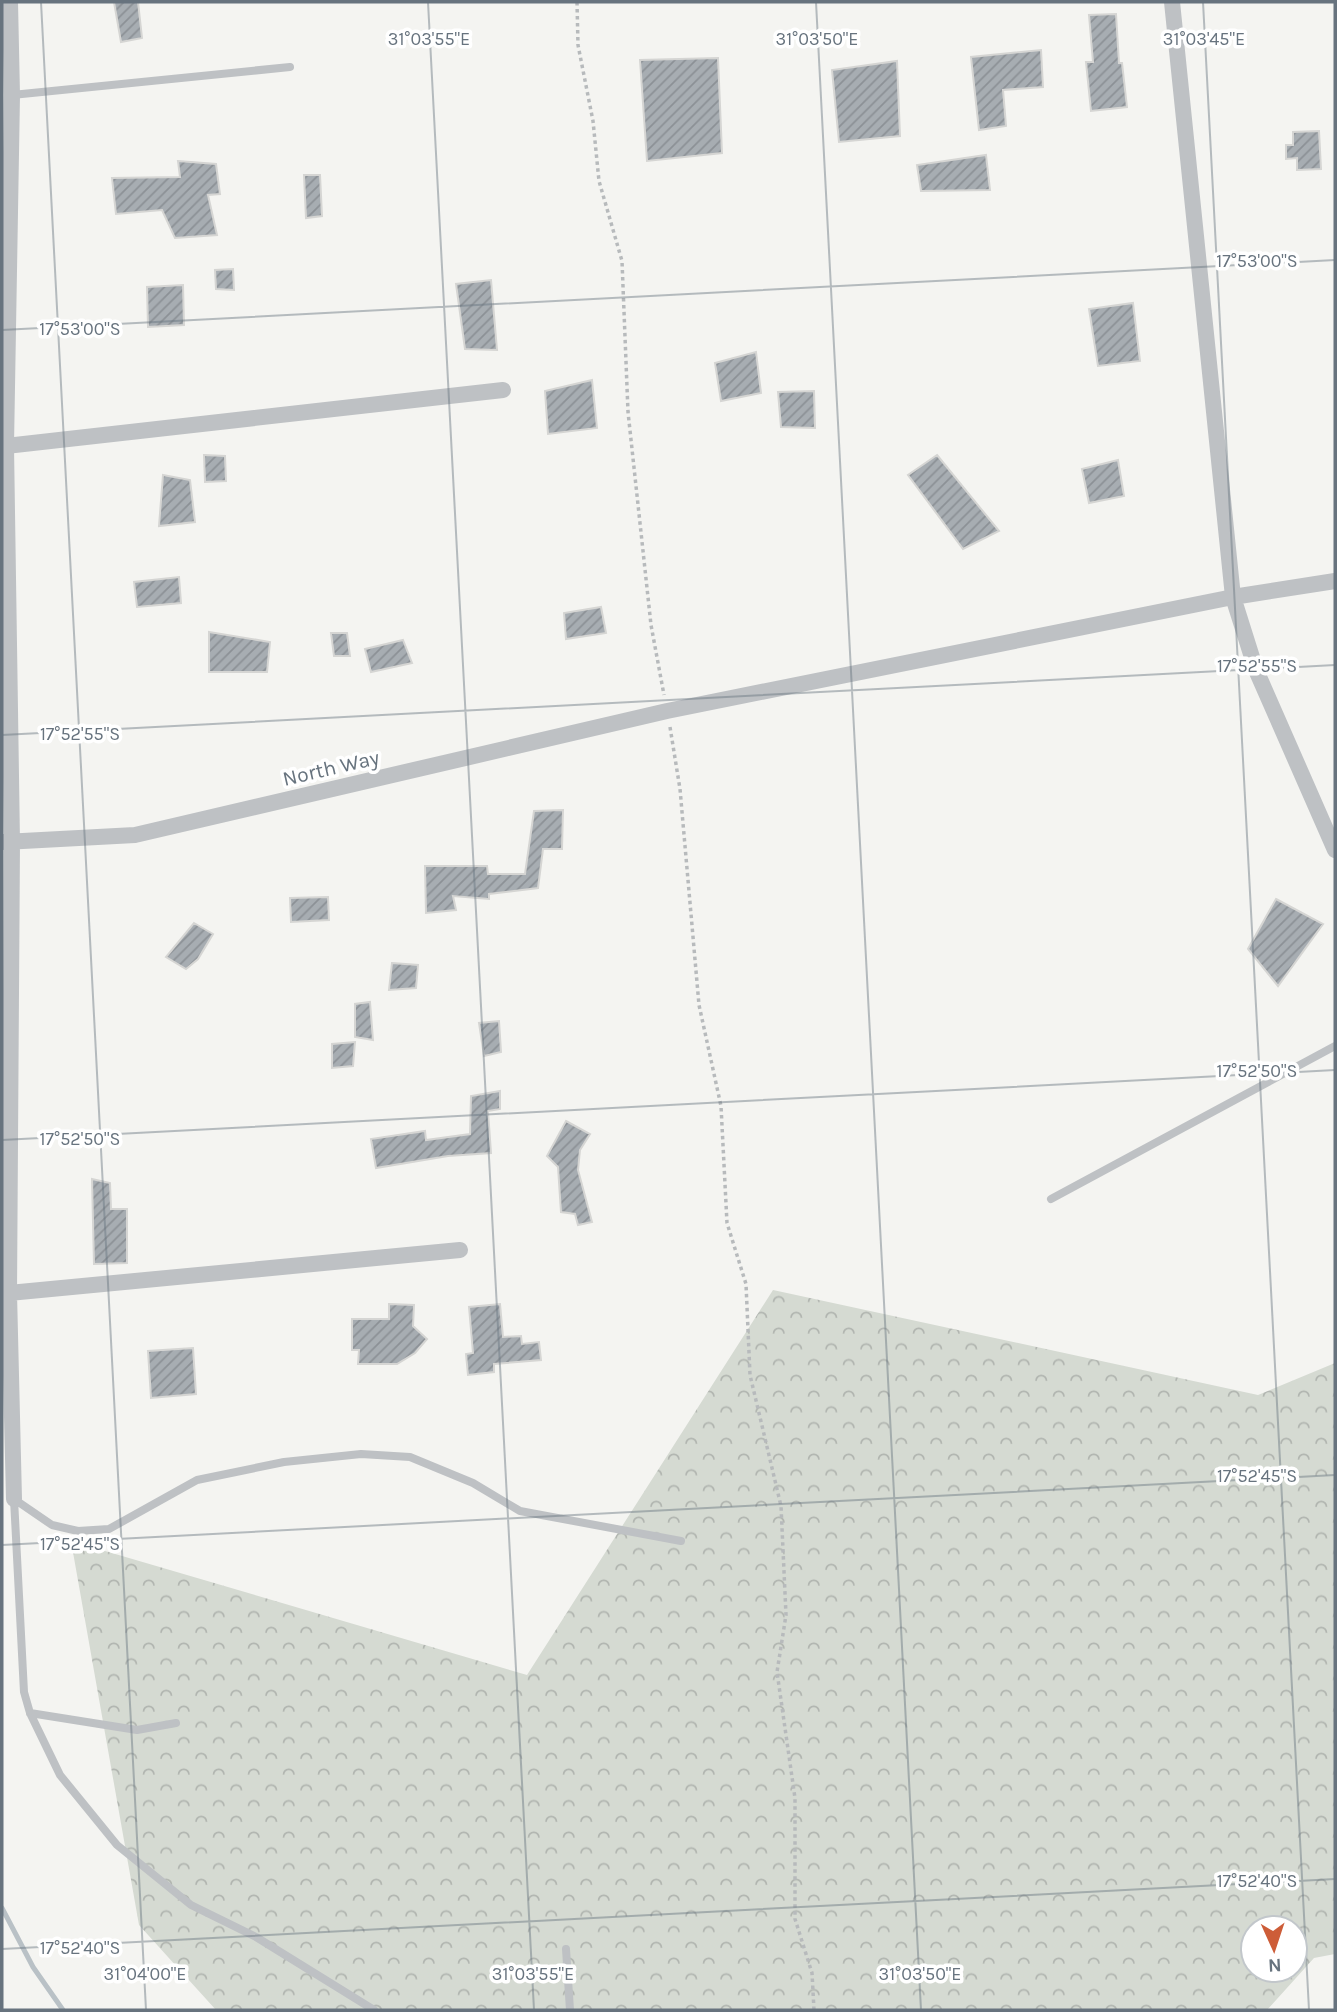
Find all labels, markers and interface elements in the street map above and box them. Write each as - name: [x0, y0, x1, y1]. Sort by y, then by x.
- text: 31°03'55"E: [388, 28, 470, 50]
- text: 31°03'50"E: [776, 28, 858, 50]
- text: 31°03'45"E: [1163, 28, 1245, 50]
- text: 17°53'00"S: [1216, 250, 1298, 272]
- text: 17°53'00"S: [39, 318, 121, 340]
- text: 17°52'55"S: [1217, 655, 1297, 677]
- text: 17°52'55"S: [40, 723, 120, 745]
- street label: North Way: [280, 745, 382, 791]
- text: 17°52'50"S: [1217, 1060, 1297, 1082]
- text: 17°52'50"S: [40, 1128, 120, 1150]
- text: 17°52'45"S: [1217, 1465, 1297, 1487]
- text: 17°52'45"S: [40, 1533, 120, 1555]
- text: 17°52'40"S: [1217, 1870, 1297, 1892]
- north arrow: [1239, 1914, 1309, 1984]
- text: 17°52'40"S: [40, 1937, 120, 1959]
- text: N: [1267, 1954, 1282, 1976]
- text: 31°04'00"E: [104, 1963, 186, 1985]
- text: 31°03'55"E: [492, 1963, 574, 1985]
- text: 31°03'50"E: [879, 1963, 961, 1985]

